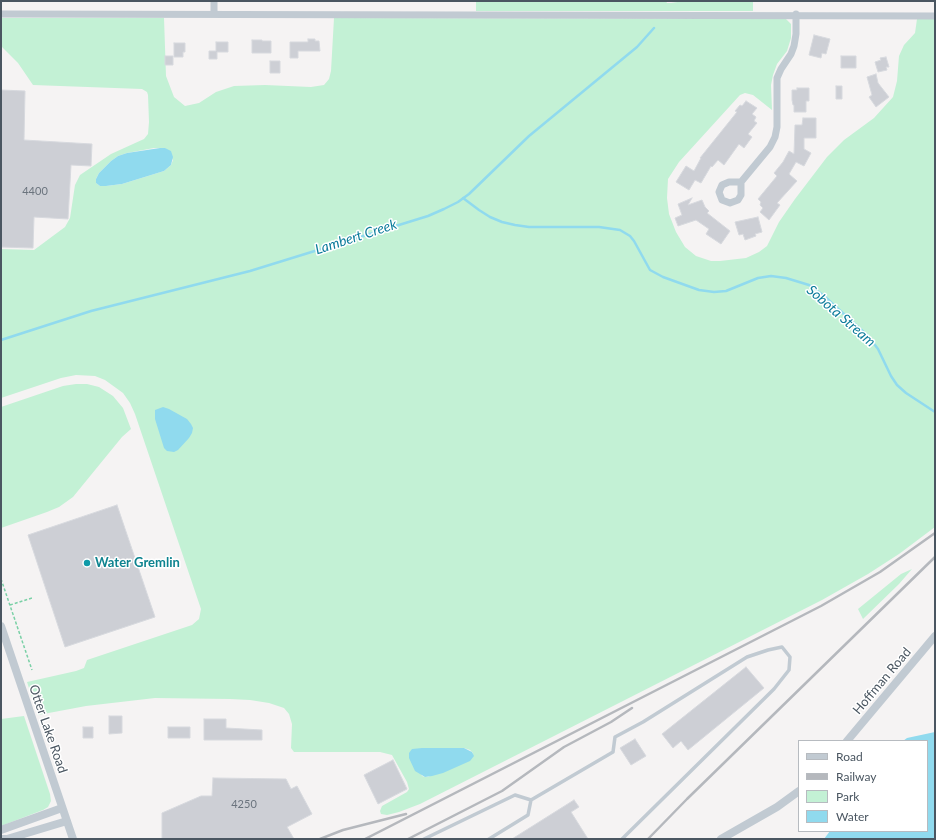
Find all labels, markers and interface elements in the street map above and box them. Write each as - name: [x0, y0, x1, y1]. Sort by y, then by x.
- house number: 4400: [22, 184, 48, 198]
- water label: Lambert Creek: [313, 216, 399, 258]
- water label: Sobota Stream: [803, 282, 879, 350]
- place label: Water Gremlin: [95, 555, 180, 571]
- marker: Water Gremlin: [82, 558, 92, 568]
- street label: Hoffman Road: [850, 645, 914, 717]
- street label: Otter Lake Road: [26, 683, 70, 775]
- legend: [798, 740, 928, 832]
- text: Road: [836, 749, 863, 764]
- text: Railway: [836, 769, 876, 784]
- text: Park: [836, 789, 859, 804]
- house number: 4250: [231, 797, 257, 811]
- text: Water: [836, 809, 869, 824]

